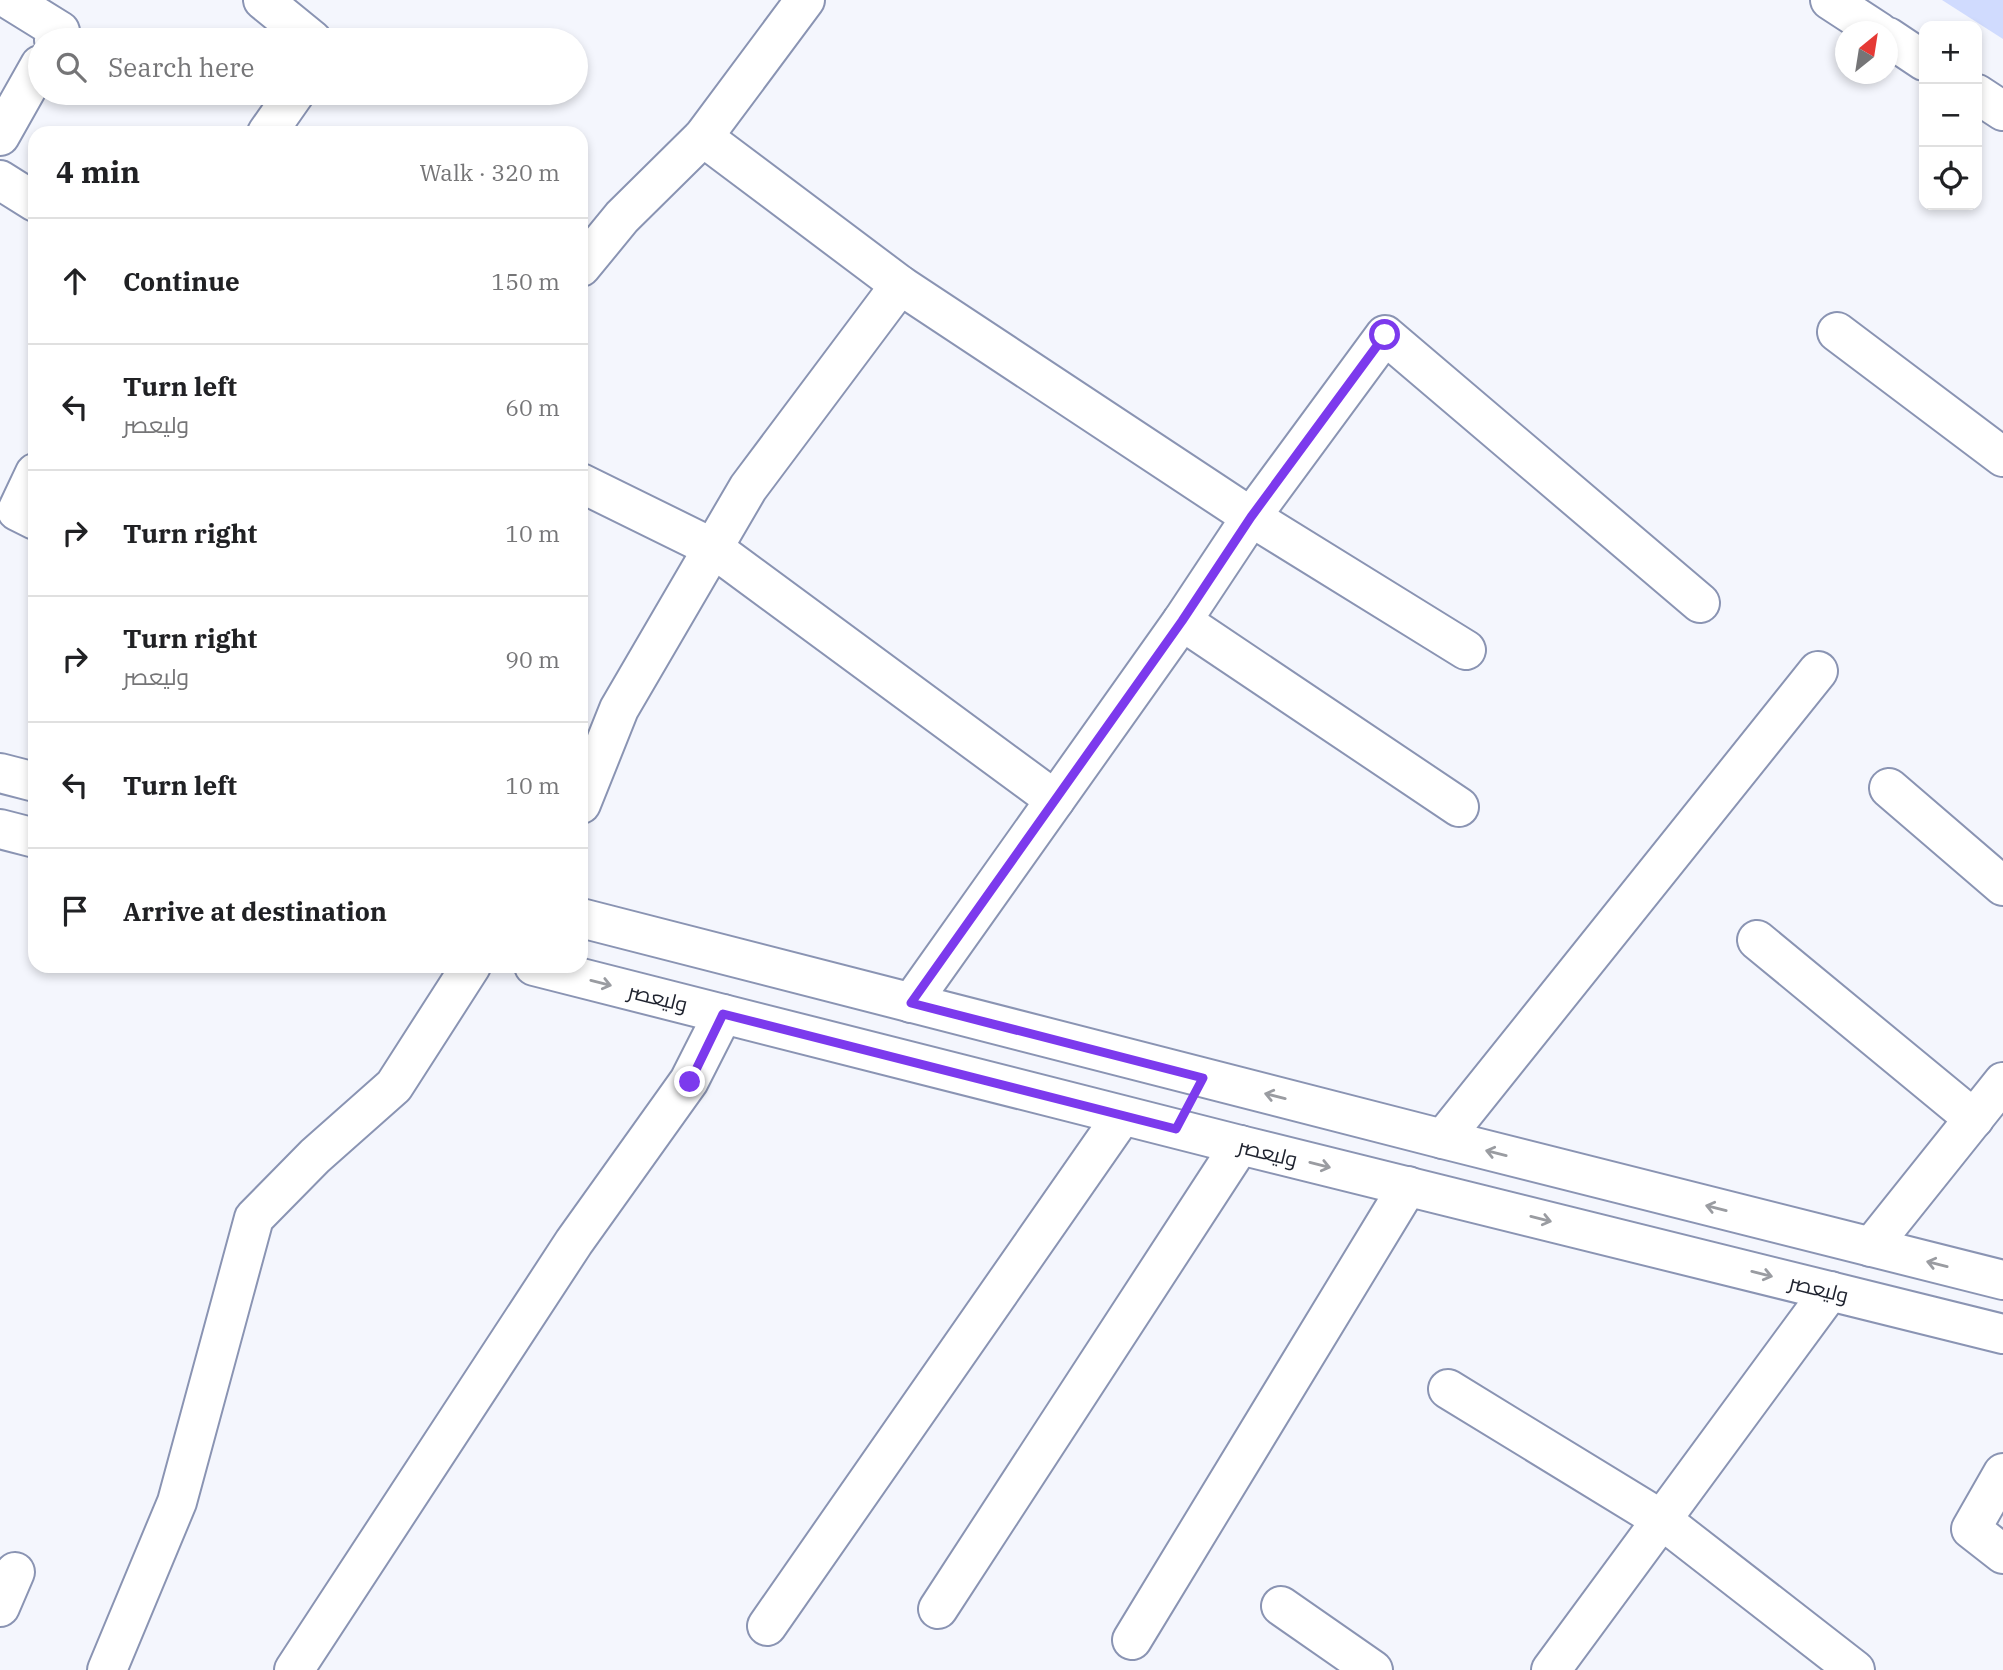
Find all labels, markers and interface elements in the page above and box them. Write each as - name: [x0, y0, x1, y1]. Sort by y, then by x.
- north arrow: [1835, 21, 1898, 84]
- map controls: [1919, 21, 1982, 210]
- button: +: [1919, 21, 1982, 84]
- search box: [28, 28, 588, 105]
- icon: search: [52, 48, 90, 86]
- text: Search here: [108, 50, 254, 84]
- button: −: [1919, 84, 1982, 147]
- button: locate: [1919, 147, 1982, 210]
- text: 4 min: [56, 152, 140, 191]
- text: Walk · 320 m: [419, 157, 560, 187]
- icon: ahead: [56, 262, 94, 300]
- text: Continue: [123, 264, 240, 298]
- text: 150 m: [491, 266, 560, 296]
- route start: [1369, 319, 1400, 350]
- text: Turn left: [123, 369, 237, 403]
- icon: left: [56, 388, 94, 426]
- text: 60 m: [505, 392, 560, 422]
- text: ولیعصر: [123, 409, 189, 439]
- icon: right: [56, 514, 94, 552]
- text: Turn right: [123, 516, 257, 550]
- text: 10 m: [505, 518, 560, 548]
- text: Turn right: [123, 621, 257, 655]
- icon: right: [56, 640, 94, 678]
- text: 90 m: [505, 644, 560, 674]
- text: ولیعصر: [123, 661, 189, 691]
- icon: left: [56, 766, 94, 804]
- text: Turn left: [123, 768, 237, 802]
- text: 10 m: [505, 770, 560, 800]
- icon: arrive: [56, 892, 94, 930]
- text: Arrive at destination: [123, 894, 387, 928]
- street label: ولیعصر: [624, 976, 691, 1018]
- one-way arrow: [589, 977, 612, 990]
- route end: [674, 1066, 705, 1097]
- one-way arrow: [1264, 1089, 1287, 1102]
- street label: ولیعصر: [1234, 1131, 1301, 1173]
- one-way arrow: [1485, 1146, 1507, 1159]
- one-way arrow: [1308, 1159, 1331, 1172]
- one-way arrow: [1705, 1201, 1728, 1214]
- one-way arrow: [1529, 1213, 1552, 1226]
- one-way arrow: [1926, 1257, 1949, 1270]
- street label: ولیعصر: [1785, 1267, 1852, 1309]
- one-way arrow: [1750, 1268, 1773, 1281]

